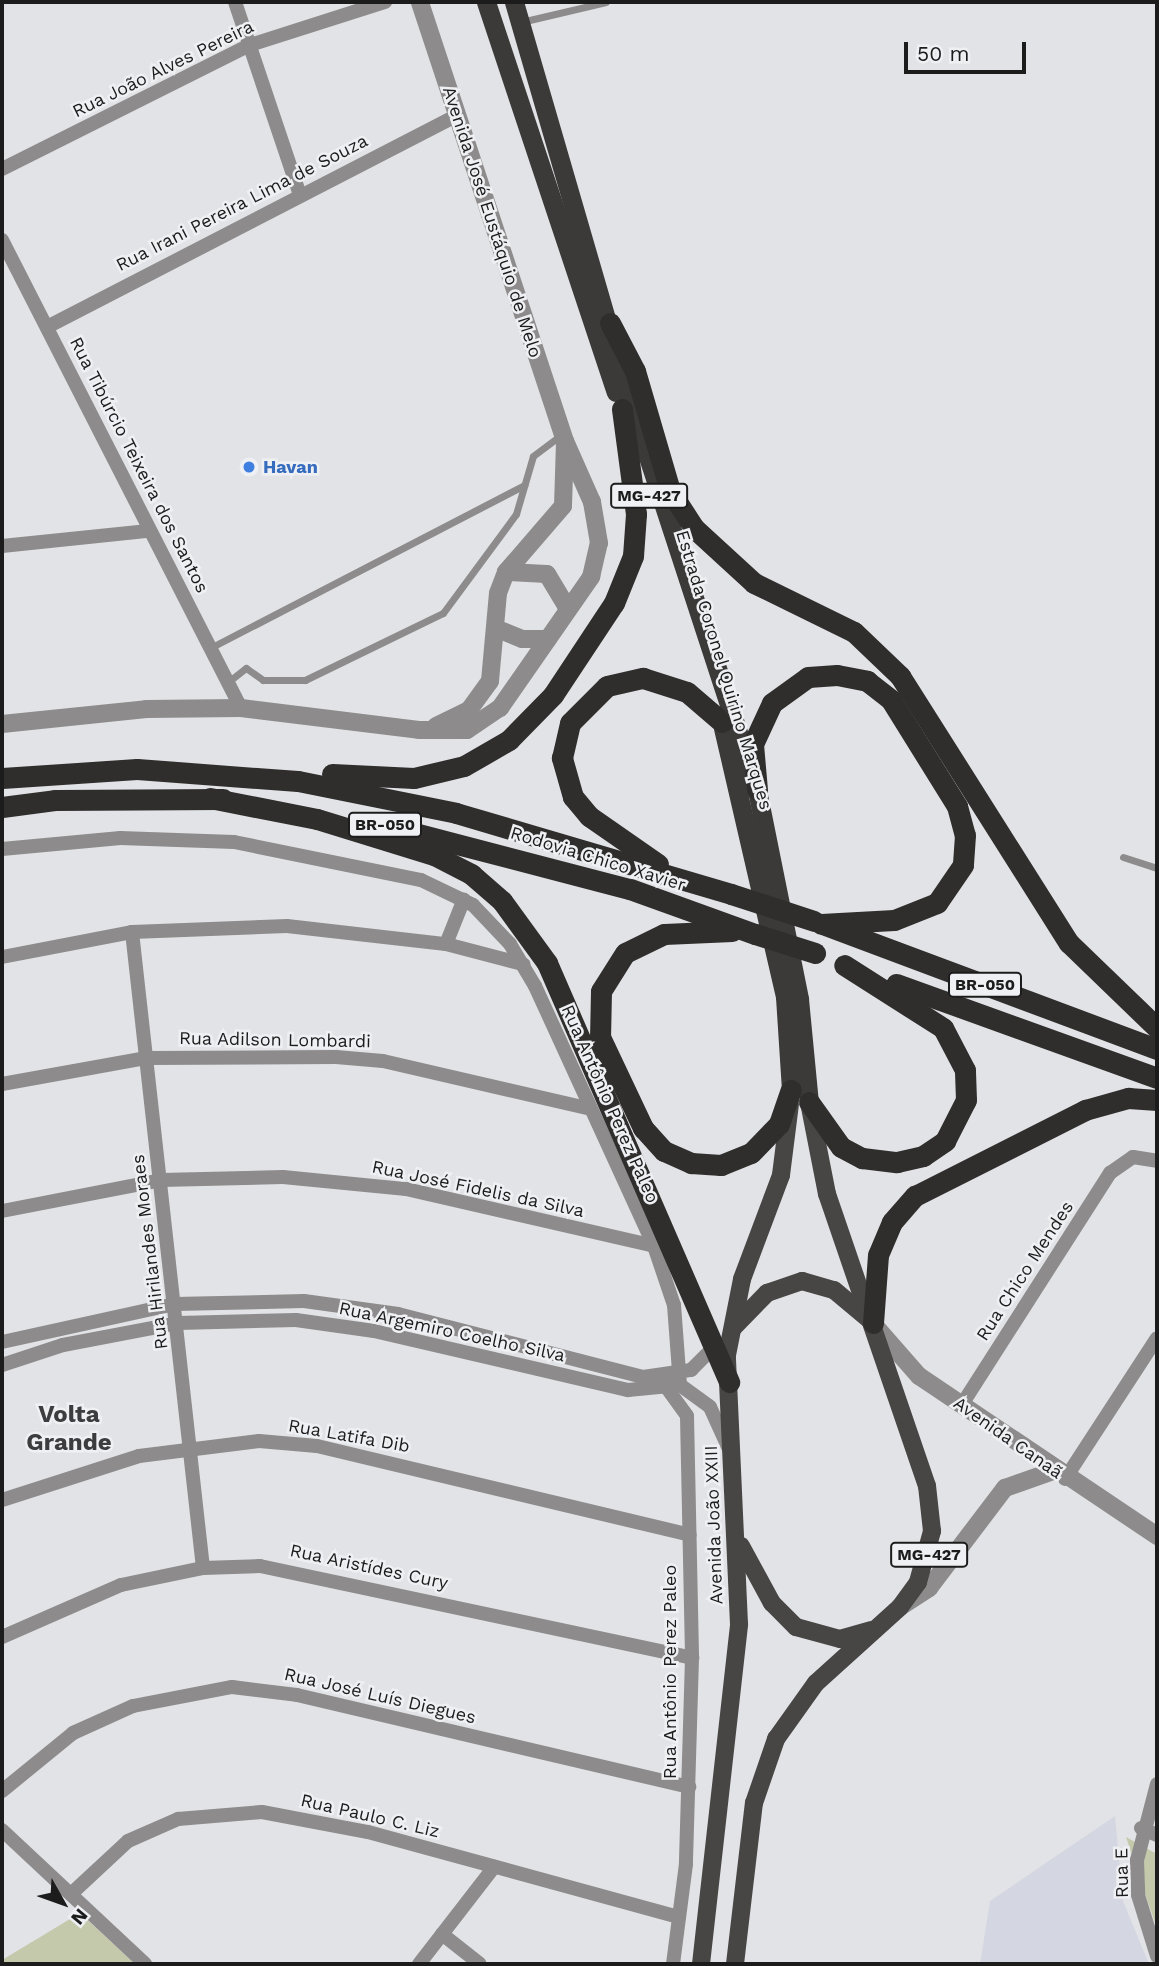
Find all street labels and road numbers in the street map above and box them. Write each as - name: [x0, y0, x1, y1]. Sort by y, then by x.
- street label: Rua João Alves Pereira: [68, 15, 258, 123]
- street label: Avenida José Eustáquio de Melo: [438, 83, 546, 361]
- street label: Rua Irani Pereira Lima de Souza: [112, 130, 372, 276]
- street label: Rua Tibúrcio Teixeira dos Santos: [64, 333, 214, 597]
- road number: MG-427: [609, 484, 689, 509]
- street label: Estrada Coronel Quirino Marques: [671, 527, 777, 813]
- road number: BR-050: [346, 812, 424, 838]
- street label: Rodovia Chico Xavier: [507, 822, 689, 896]
- road number: BR-050: [946, 973, 1024, 998]
- street label: Rua Antônio Perez Paleo: [556, 1001, 664, 1207]
- street label: Rua Adilson Lombardi: [178, 1028, 372, 1052]
- street label: Rua Hirilandes Moraes: [127, 1153, 173, 1351]
- street label: Rua José Fidelis da Silva: [369, 1156, 587, 1222]
- street label: Rua Chico Mendes: [972, 1197, 1078, 1345]
- street label: Rua Argemiro Coelho Silva: [336, 1297, 568, 1367]
- street label: Avenida Canaã: [949, 1392, 1067, 1484]
- street label: Rua Latifa Dib: [286, 1415, 412, 1457]
- street label: Avenida João XXIII: [700, 1445, 728, 1605]
- street label: Rua Aristídes Cury: [287, 1540, 451, 1594]
- road number: MG-427: [889, 1542, 969, 1568]
- street label: Rua Antônio Perez Paleo: [659, 1564, 681, 1780]
- street label: Rua José Luís Diegues: [282, 1663, 478, 1729]
- street label: Rua Paulo C. Liz: [298, 1789, 442, 1843]
- street label: Rua E: [1111, 1847, 1133, 1899]

